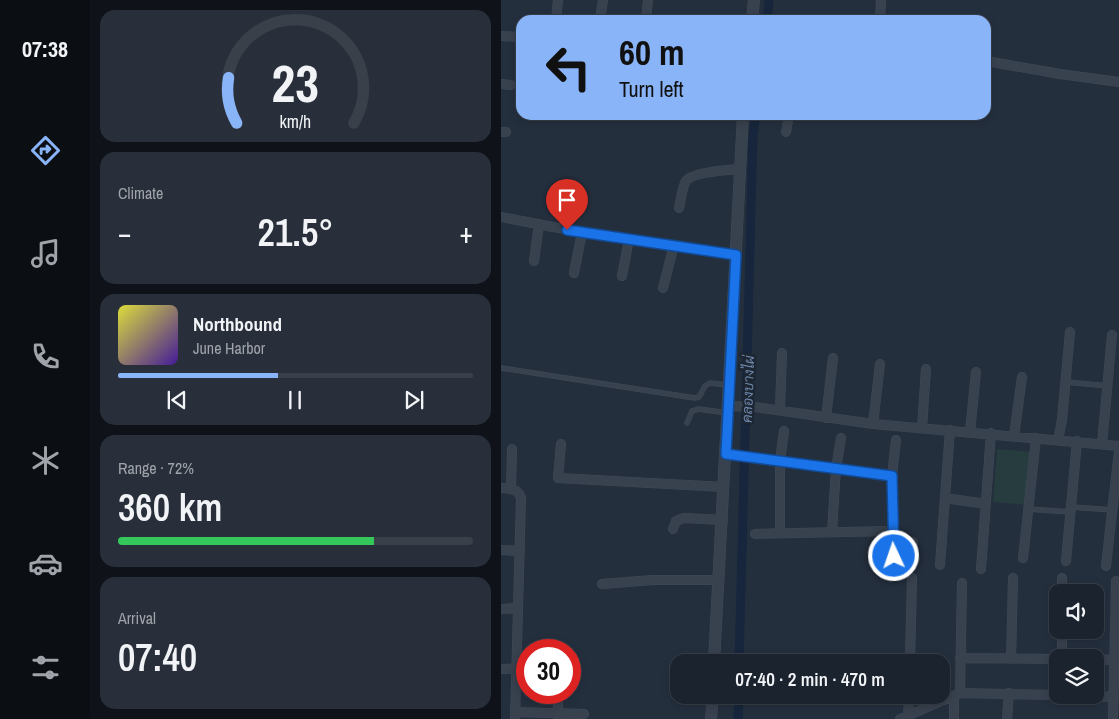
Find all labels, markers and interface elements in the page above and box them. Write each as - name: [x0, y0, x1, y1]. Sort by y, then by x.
- text: 60 m: [619, 29, 684, 76]
- text: 07:38: [22, 34, 68, 64]
- icon: left: [536, 35, 601, 100]
- text: 23: [272, 48, 319, 118]
- text: Turn left: [619, 74, 684, 104]
- text: km/h: [280, 110, 311, 134]
- icon: directions: [28, 133, 63, 168]
- pin: [546, 179, 588, 230]
- text: Climate: [118, 182, 163, 204]
- icon: arrive: [553, 186, 581, 214]
- text: 21.5°: [258, 207, 333, 258]
- text: −: [118, 214, 131, 252]
- text: +: [460, 214, 473, 252]
- icon: music: [28, 236, 63, 271]
- text: Northbound: [193, 311, 282, 337]
- text: June Harbor: [193, 337, 265, 359]
- icon: phone: [28, 339, 63, 374]
- water label: คลองบางไผ่: [738, 354, 758, 423]
- icon: previous: [163, 386, 191, 414]
- icon: pause: [281, 386, 309, 414]
- icon: next: [400, 386, 428, 414]
- icon: climate: [28, 443, 63, 478]
- text: Range · 72%: [118, 457, 194, 479]
- text: 360 km: [118, 482, 222, 533]
- position arrow: [867, 529, 919, 581]
- icon: car: [28, 546, 63, 581]
- map controls: [1049, 584, 1104, 704]
- button: sound: [1049, 584, 1104, 639]
- text: Arrival: [118, 607, 156, 629]
- text: 07:40: [118, 632, 197, 683]
- speed limit sign: 30: [516, 639, 581, 704]
- button: layers: [1049, 649, 1104, 704]
- icon: filters: [28, 650, 63, 685]
- text: 07:40 · 2 min · 470 m: [735, 666, 885, 692]

